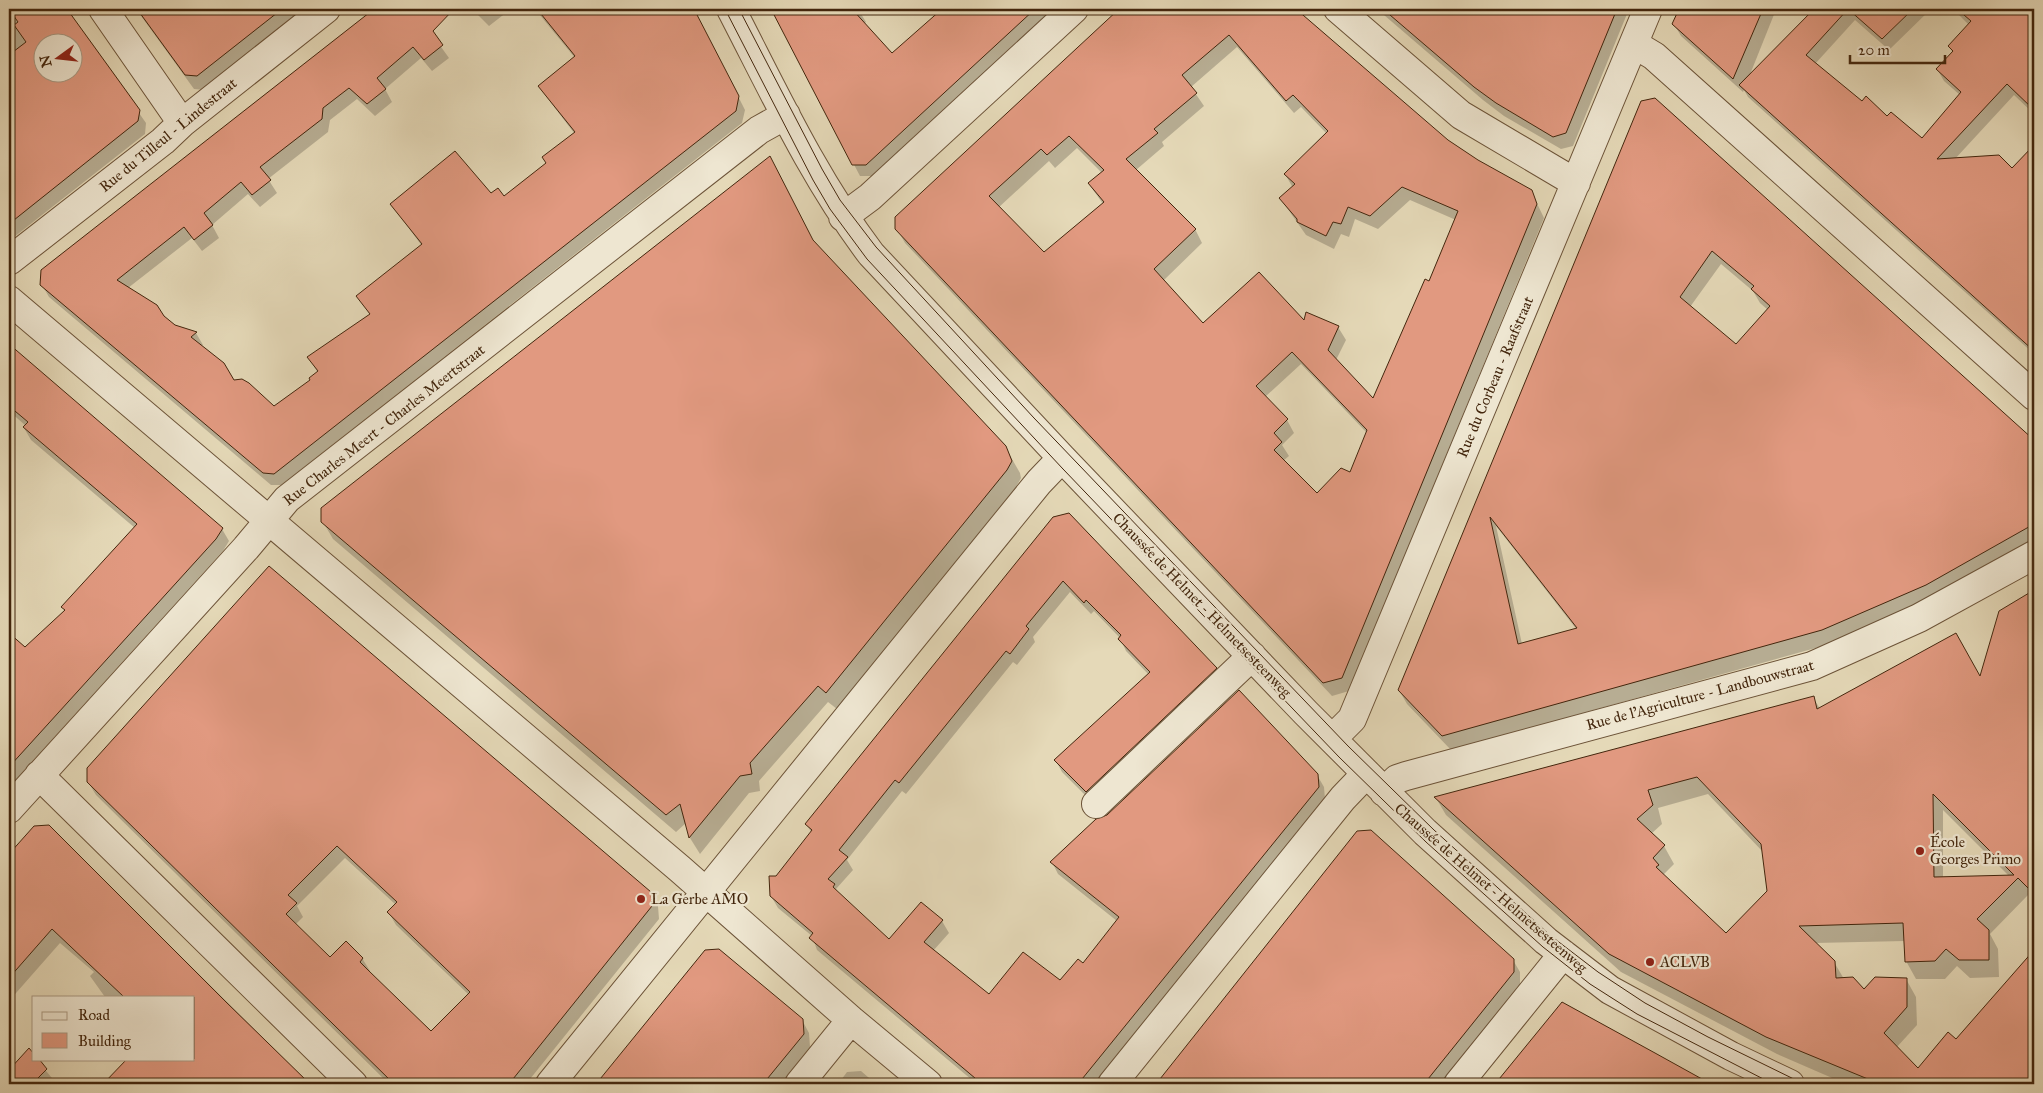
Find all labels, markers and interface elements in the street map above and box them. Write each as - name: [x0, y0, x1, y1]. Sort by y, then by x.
- north arrow: [32, 32, 82, 82]
- scale bar: [1850, 32, 1946, 64]
- text: 20 m: [1858, 41, 1890, 59]
- text: N: [36, 53, 56, 69]
- street label: Rue du Tilleul - Lindestraat: [96, 74, 241, 196]
- street label: Rue du Corbeau - Raafstraat: [1453, 293, 1537, 460]
- street label: Rue Charles Meert - Charles Meertstraat: [279, 340, 489, 509]
- street label: Chaussée de Helmet - Helmetsesteenweg: [1109, 509, 1296, 702]
- street label: Rue de l'Agriculture - Landbouwstraat: [1584, 656, 1816, 734]
- street label: Chaussée de Helmet - Helmetsesteenweg: [1391, 799, 1592, 977]
- place label: École Georges Primo: [1930, 832, 2021, 868]
- marker: École Georges Primo: [1914, 845, 1926, 857]
- place label: La Gerbe AMO: [651, 890, 748, 908]
- marker: La Gerbe AMO: [635, 893, 647, 905]
- place label: ACLVB: [1659, 953, 1710, 971]
- marker: ACLVB: [1644, 956, 1656, 968]
- legend: [32, 996, 195, 1060]
- text: Road: [78, 1006, 110, 1024]
- text: Building: [78, 1032, 132, 1050]

